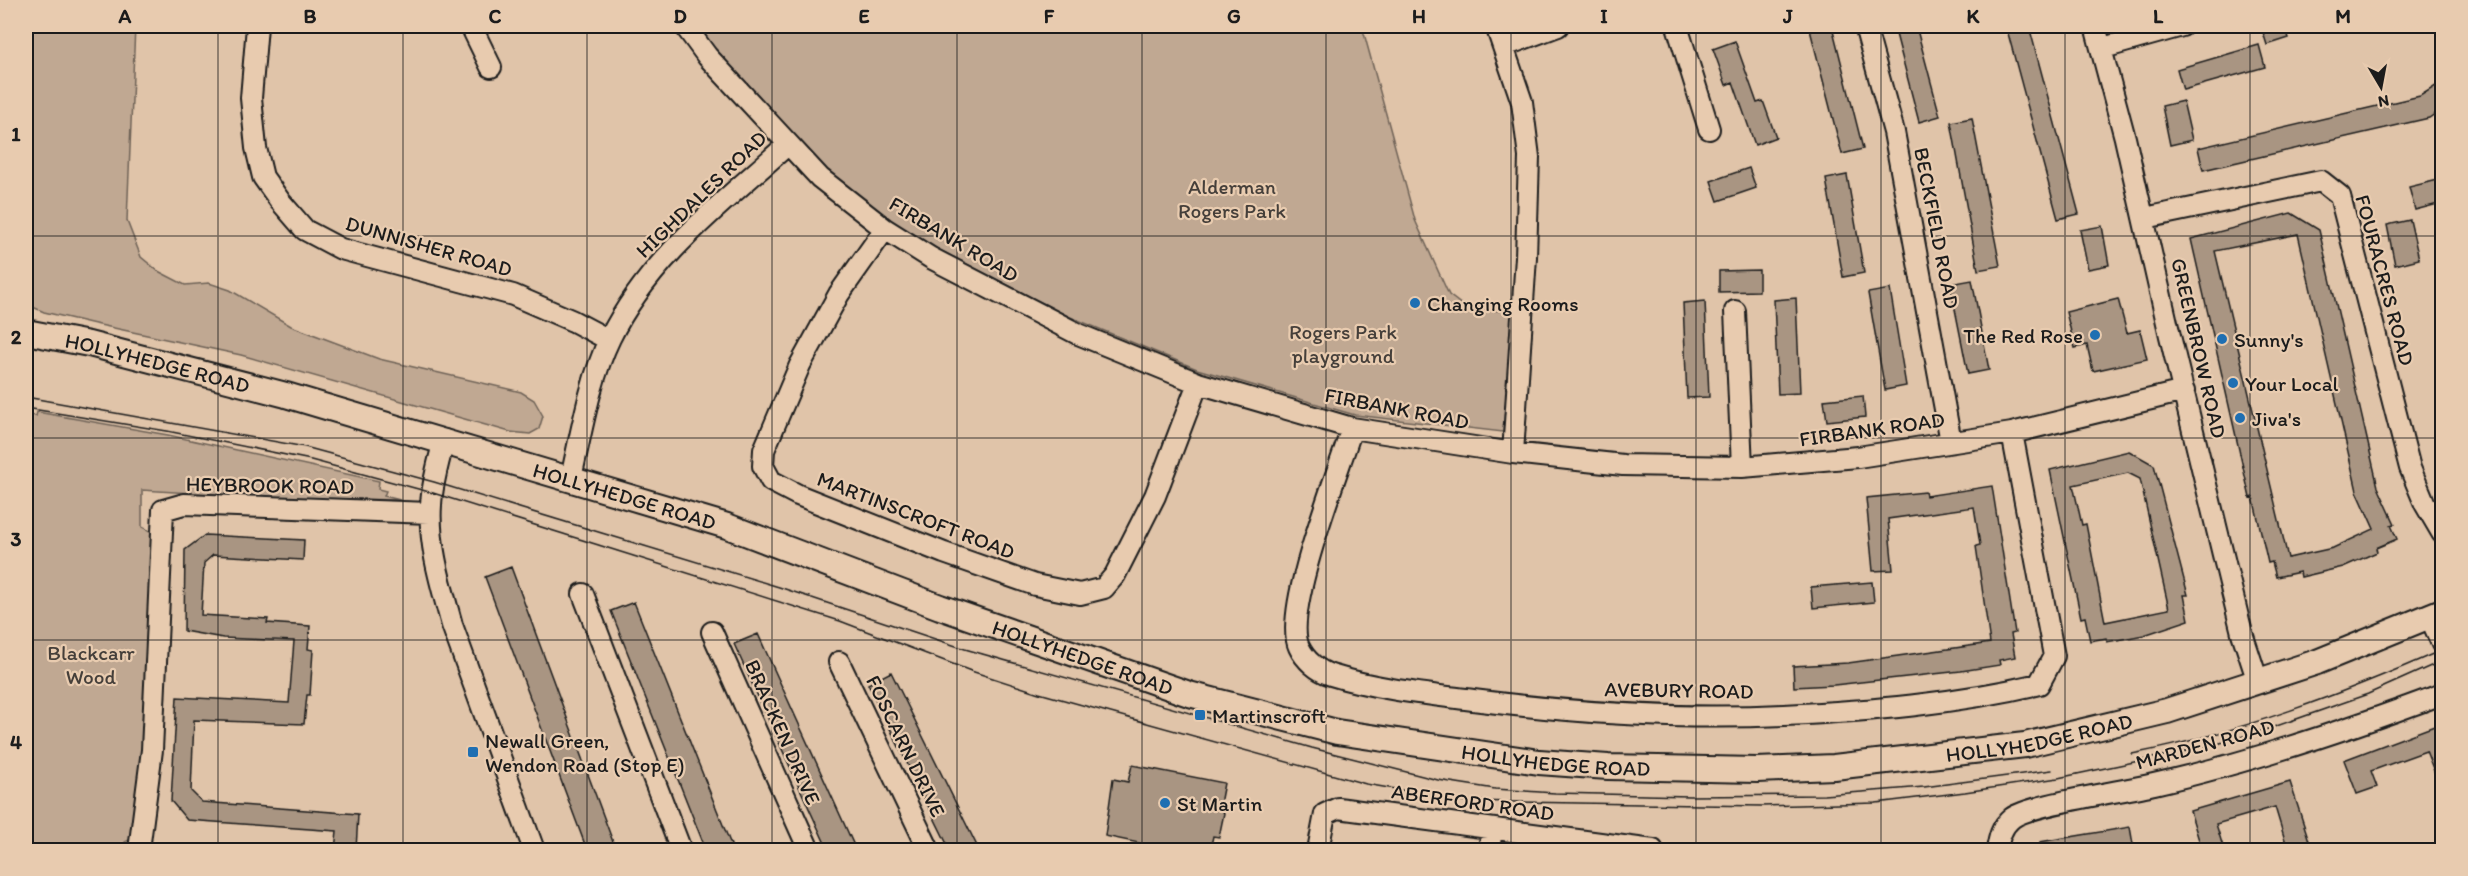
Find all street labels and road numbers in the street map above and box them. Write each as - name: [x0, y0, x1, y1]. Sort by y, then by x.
- street label: HIGHDALES ROAD: [630, 125, 772, 263]
- street label: BECKFIELD ROAD: [1909, 145, 1965, 311]
- street label: FIRBANK ROAD: [885, 191, 1023, 287]
- street label: FOURACRES ROAD: [2350, 192, 2420, 368]
- street label: DUNNISHER ROAD: [343, 210, 515, 282]
- street label: GREENBROW ROAD: [2166, 255, 2232, 441]
- street label: HOLLYHEDGE ROAD: [63, 327, 253, 398]
- street label: FIRBANK ROAD: [1323, 382, 1471, 434]
- street label: FIRBANK ROAD: [1798, 406, 1946, 452]
- street label: HOLLYHEDGE ROAD: [530, 457, 719, 535]
- street label: MARTINSCROFT ROAD: [814, 466, 1018, 564]
- street label: HEYBROOK ROAD: [186, 471, 354, 499]
- street label: HOLLYHEDGE ROAD: [989, 614, 1177, 700]
- street label: BRACKEN DRIVE: [740, 656, 826, 808]
- street label: FOSCARN DRIVE: [861, 671, 951, 821]
- street label: AVEBURY ROAD: [1604, 676, 1754, 704]
- street label: HOLLYHEDGE ROAD: [1944, 707, 2135, 767]
- street label: MARDEN ROAD: [2133, 713, 2277, 775]
- street label: HOLLYHEDGE ROAD: [1460, 738, 1651, 780]
- street label: ABERFORD ROAD: [1390, 778, 1556, 826]

